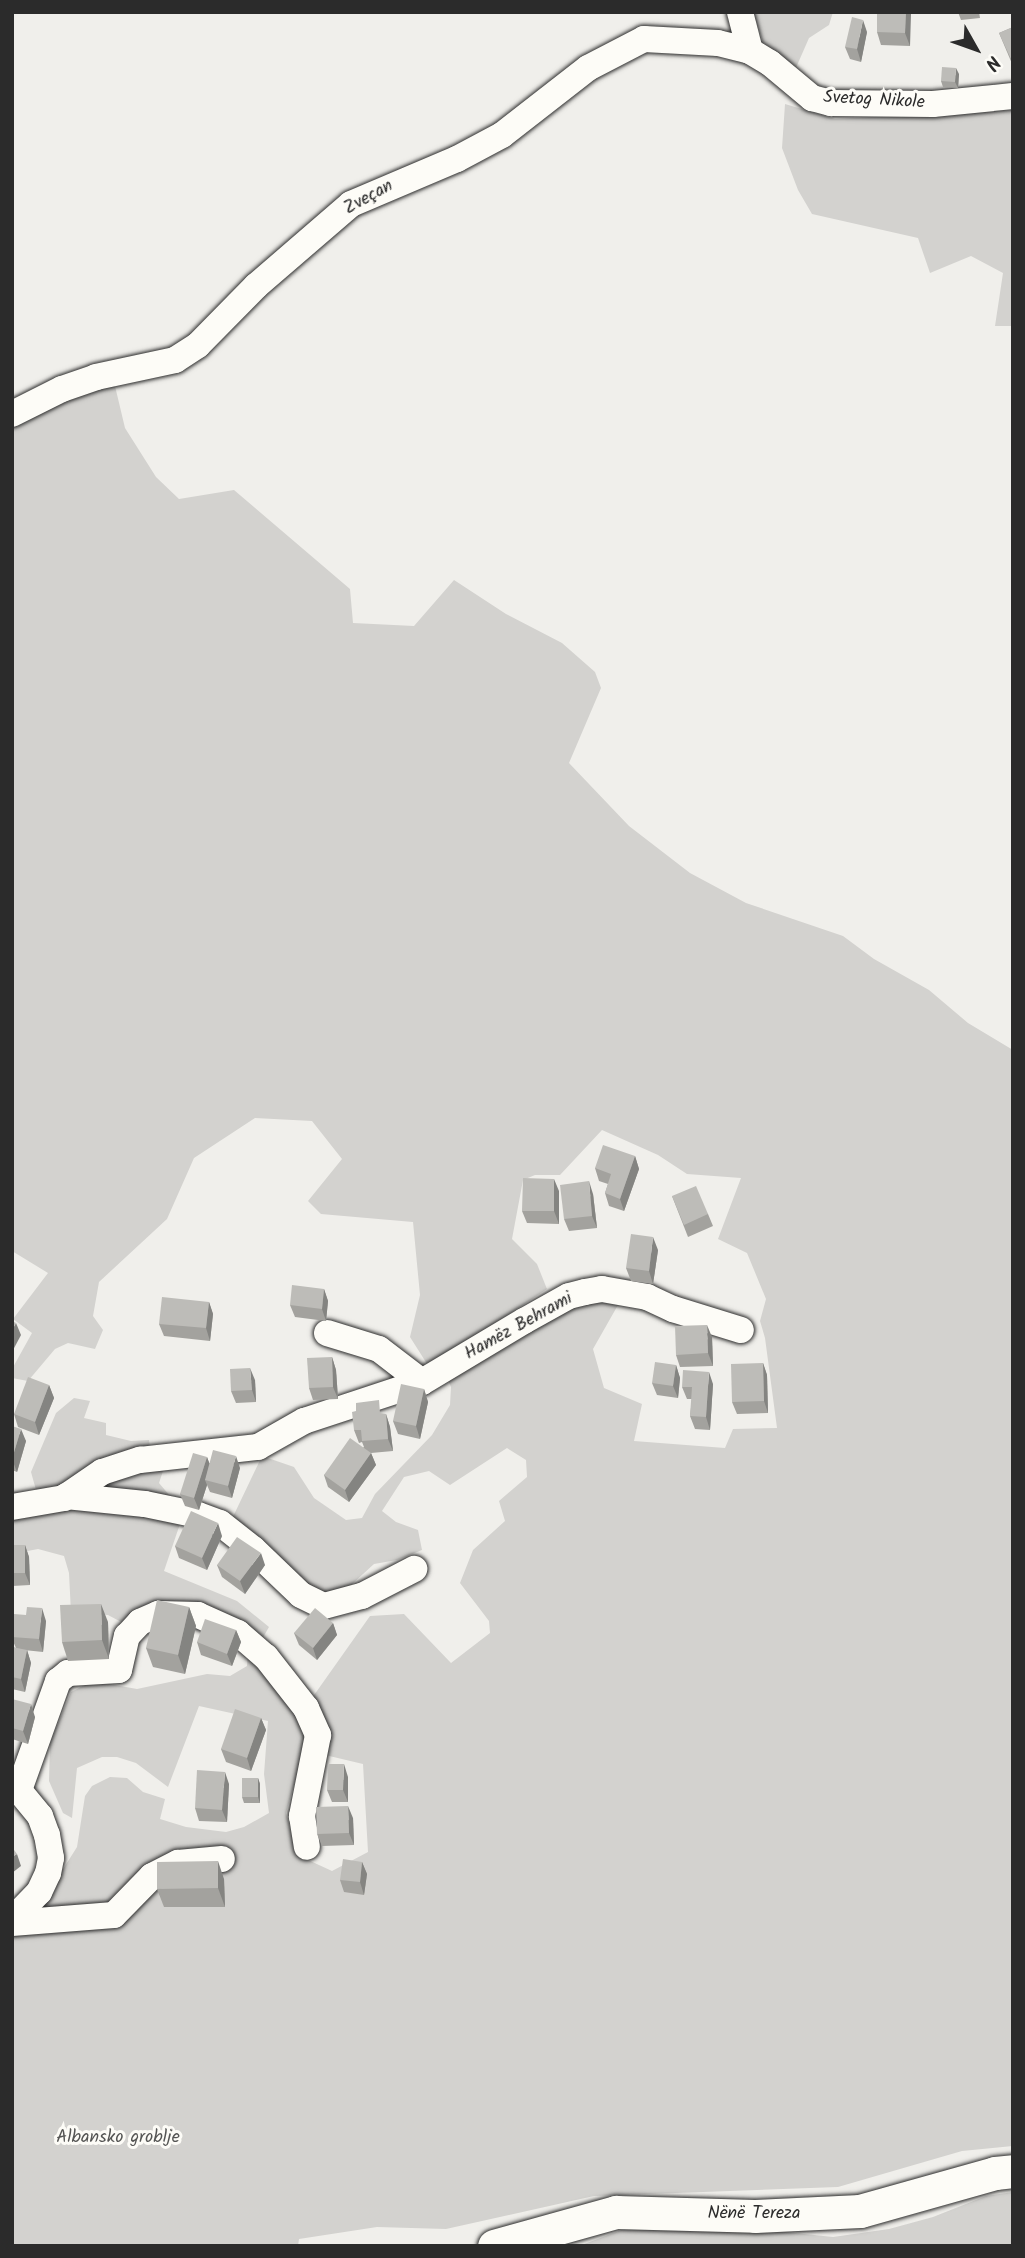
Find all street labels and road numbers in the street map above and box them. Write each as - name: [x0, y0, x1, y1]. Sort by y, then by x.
- street label: Svetog Nikole: [823, 88, 925, 114]
- street label: Zveçan: [341, 176, 397, 220]
- street label: Hamëz Behrami: [461, 1288, 577, 1366]
- street label: Nënë Tereza: [708, 2203, 800, 2225]

